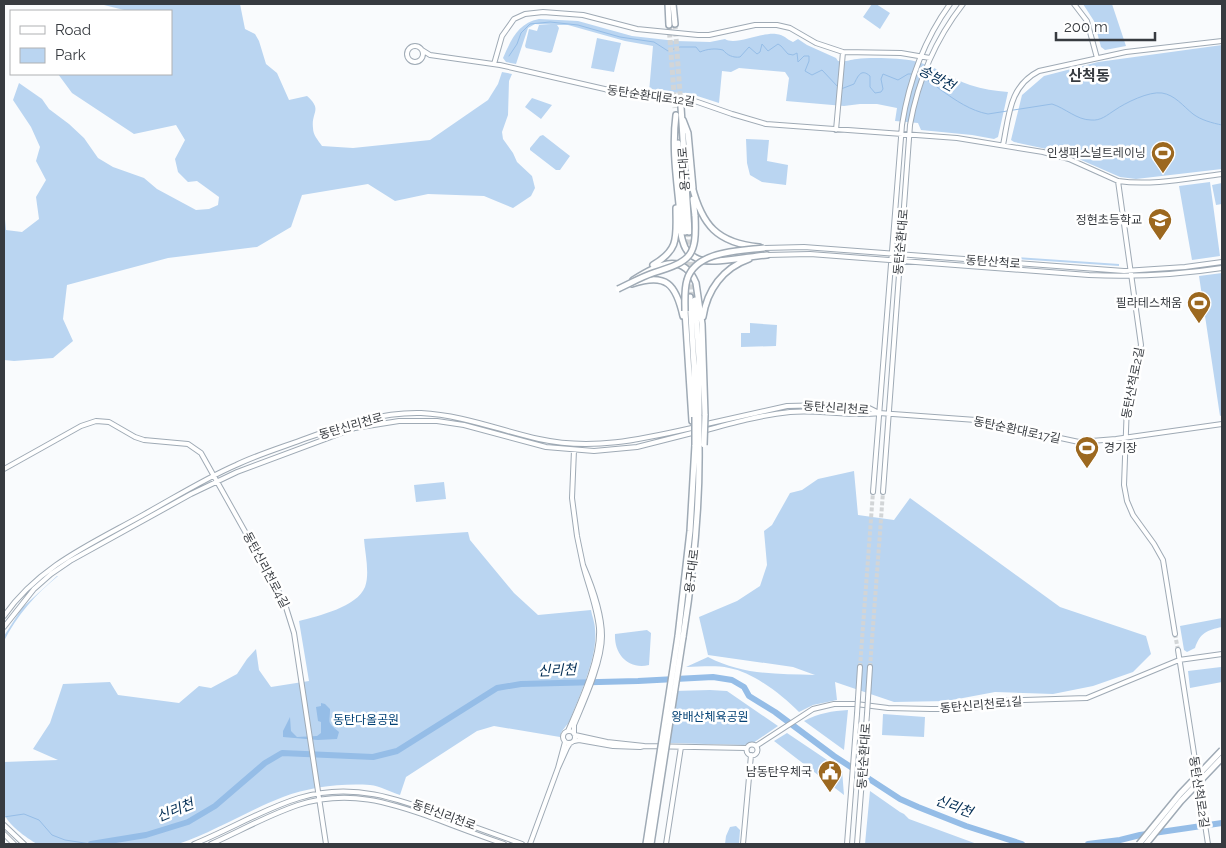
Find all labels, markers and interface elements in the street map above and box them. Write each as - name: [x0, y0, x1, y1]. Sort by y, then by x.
- legend: [10, 10, 172, 75]
- scale bar: [1056, 10, 1155, 42]
- text: 200 m: [1064, 18, 1108, 36]
- text: Road: [55, 21, 91, 39]
- text: Park: [55, 46, 86, 64]
- water label: 송방천: [916, 62, 959, 95]
- district label: 산척동: [1068, 67, 1110, 85]
- street label: 동탄순환대로12길: [606, 83, 696, 109]
- sports icon: 인생퍼스널트레이닝: [1150, 140, 1176, 174]
- street label: 용구대로: [675, 146, 693, 192]
- place label: 인생퍼스널트레이닝: [1047, 146, 1146, 160]
- school or university icon: 정현초등학교: [1147, 207, 1173, 241]
- street label: 동탄순환대로: [891, 208, 911, 276]
- place label: 정현초등학교: [1076, 213, 1142, 227]
- street label: 동탄산척로: [965, 253, 1021, 271]
- sports icon: 필라테스채움: [1186, 290, 1212, 324]
- place label: 필라테스채움: [1116, 296, 1182, 310]
- street label: 동탄산척로2길: [1119, 346, 1147, 420]
- street label: 동탄신리천로: [802, 399, 870, 417]
- street label: 동탄신리천로: [317, 410, 385, 442]
- street label: 동탄순환대로17길: [972, 414, 1062, 446]
- sports icon: 경기장: [1074, 435, 1100, 469]
- place label: 경기장: [1104, 441, 1137, 455]
- street label: 동탄신리천로4길: [240, 530, 292, 610]
- street label: 용구대로: [682, 548, 702, 594]
- water label: 신리천: [537, 661, 578, 679]
- street label: 동탄신리천로1길: [939, 694, 1023, 716]
- park label: 왕배산체육공원: [671, 710, 749, 724]
- park label: 동탄다올공원: [333, 713, 399, 727]
- street label: 동탄순환대로: [855, 722, 873, 790]
- street label: 동탄산척로2길: [1186, 755, 1212, 829]
- public building icon: 남동탄우체국: [817, 759, 843, 793]
- place label: 남동탄우체국: [746, 765, 812, 779]
- water label: 신리천: [933, 792, 976, 821]
- water label: 신리천: [154, 795, 197, 825]
- street label: 동탄신리천로: [410, 797, 478, 833]

